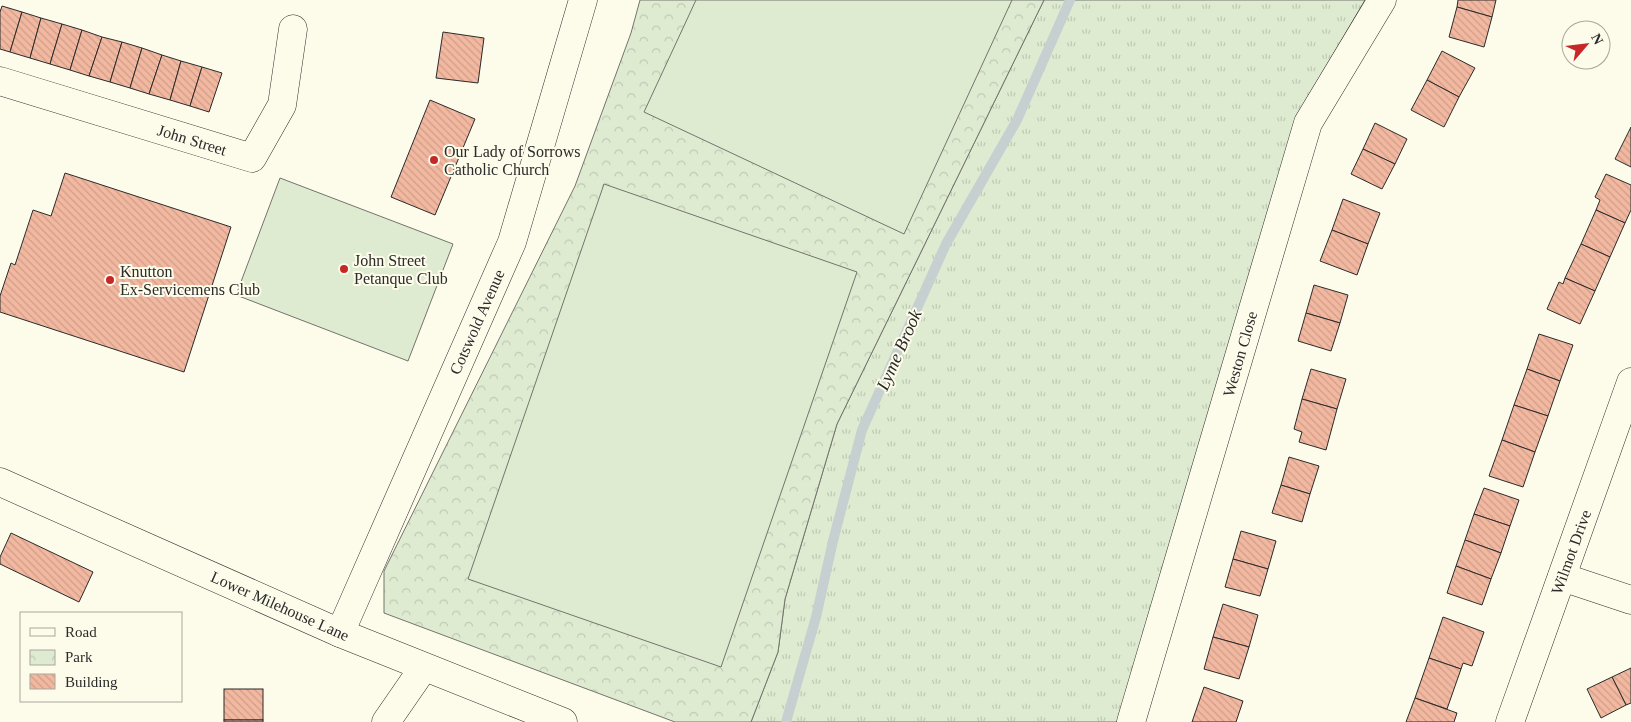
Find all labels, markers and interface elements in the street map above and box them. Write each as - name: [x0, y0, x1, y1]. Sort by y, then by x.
- north arrow: [1561, 20, 1611, 70]
- text: N: [1588, 31, 1606, 47]
- street label: John Street: [155, 121, 229, 159]
- place label: Our Lady of Sorrows Catholic Church: [444, 143, 580, 178]
- marker: Our Lady of Sorrows Catholic Church: [428, 154, 440, 166]
- place label: John Street Petanque Club: [354, 252, 448, 288]
- place label: Knutton Ex-Servicemens Club: [120, 263, 260, 298]
- marker: John Street Petanque Club: [338, 263, 350, 275]
- street label: Cotswold Avenue: [446, 267, 508, 377]
- marker: Knutton Ex-Servicemens Club: [104, 274, 116, 286]
- water label: Lyme Brook: [872, 306, 926, 394]
- street label: Weston Close: [1220, 309, 1260, 399]
- street label: Wilmot Drive: [1548, 507, 1594, 597]
- street label: Lower Milehouse Lane: [208, 568, 352, 644]
- legend: [20, 612, 182, 702]
- text: Road: [65, 624, 97, 640]
- text: Park: [65, 649, 93, 665]
- text: Building: [65, 674, 118, 690]

